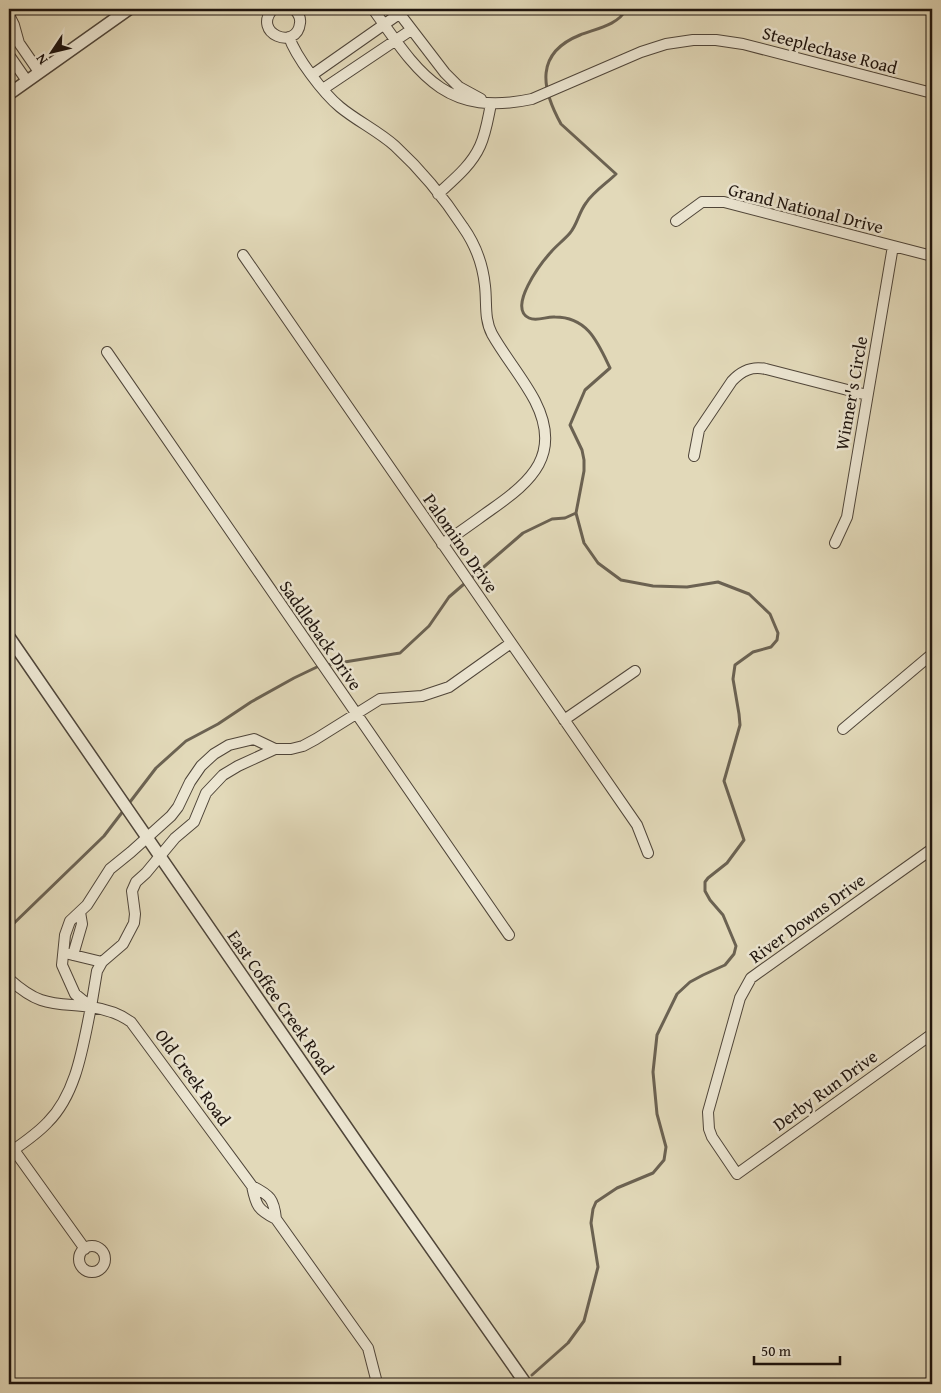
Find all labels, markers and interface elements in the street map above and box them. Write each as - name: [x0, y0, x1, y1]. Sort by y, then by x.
- street label: Steeplechase Road: [759, 19, 901, 81]
- north arrow: [28, 28, 78, 78]
- text: N: [30, 49, 52, 69]
- street label: Grand National Drive: [726, 176, 886, 240]
- street label: Winner's Circle: [828, 334, 874, 452]
- street label: Palomino Drive: [417, 488, 505, 598]
- street label: Saddleback Drive: [273, 574, 369, 696]
- street label: River Downs Drive: [743, 867, 871, 969]
- street label: East Coffee Creek Road: [221, 924, 341, 1080]
- street label: Old Creek Road: [149, 1023, 238, 1131]
- street label: Derby Run Drive: [767, 1043, 883, 1137]
- scale bar: [754, 1333, 840, 1365]
- text: 50 m: [761, 1340, 792, 1361]

